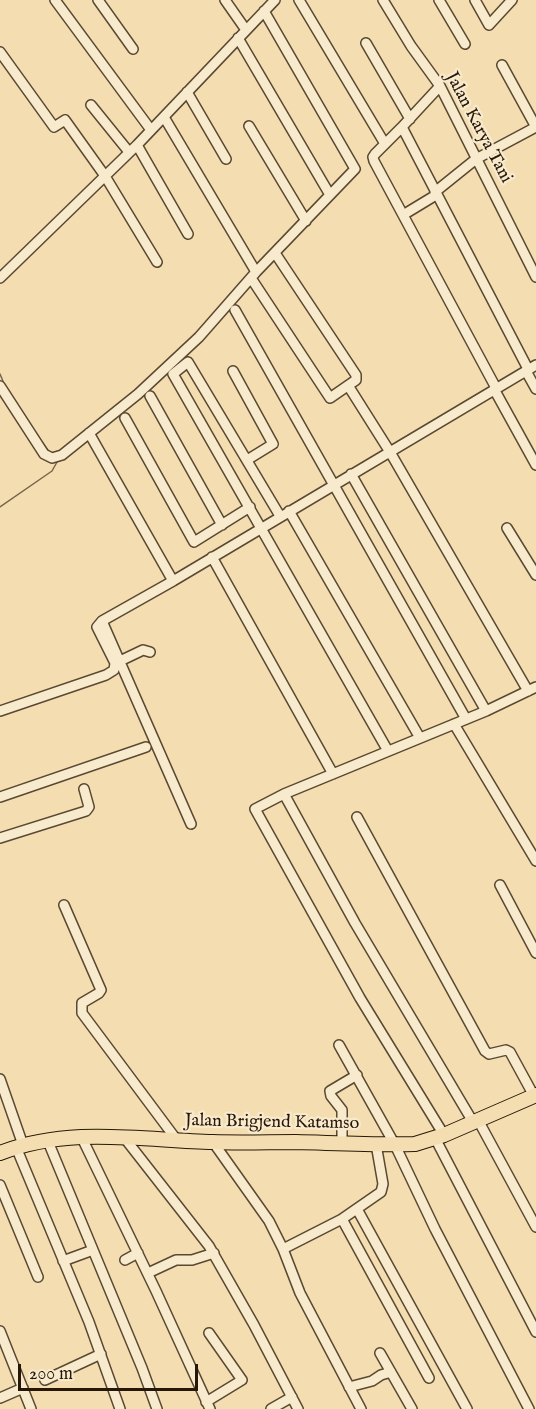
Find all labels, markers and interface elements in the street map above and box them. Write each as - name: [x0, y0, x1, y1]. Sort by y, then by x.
- street label: Jalan Karya Tani: [440, 69, 516, 187]
- street label: Jalan Brigjend Katamso: [185, 1111, 359, 1135]
- scale bar: [21, 1352, 201, 1390]
- text: 200 m: [29, 1363, 73, 1386]

